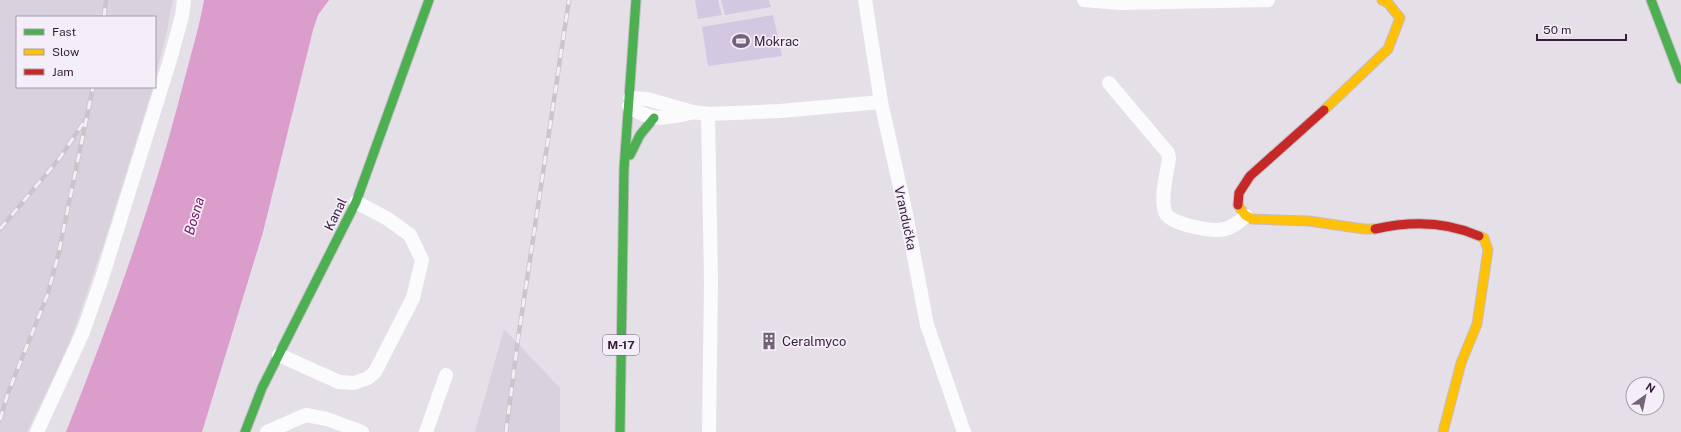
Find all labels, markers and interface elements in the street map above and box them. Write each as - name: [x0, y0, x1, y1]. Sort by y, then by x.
- legend: [16, 16, 156, 88]
- scale bar: [1537, 16, 1626, 42]
- text: 50 m: [1543, 23, 1571, 37]
- text: Fast: [52, 25, 77, 39]
- sports icon: Mokrac: [731, 31, 751, 51]
- place label: Mokrac: [754, 34, 799, 49]
- text: Slow: [52, 45, 80, 59]
- text: Jam: [52, 65, 74, 79]
- street label: Vrandučka: [891, 185, 920, 251]
- water label: Bosna: [181, 195, 207, 237]
- street label: Kanal: [321, 195, 350, 233]
- building icon: Ceralmyco: [759, 331, 779, 351]
- place label: Ceralmyco: [782, 334, 846, 349]
- road number: M-17: [603, 335, 639, 355]
- north arrow: [1625, 376, 1665, 416]
- text: N: [1644, 380, 1657, 395]

